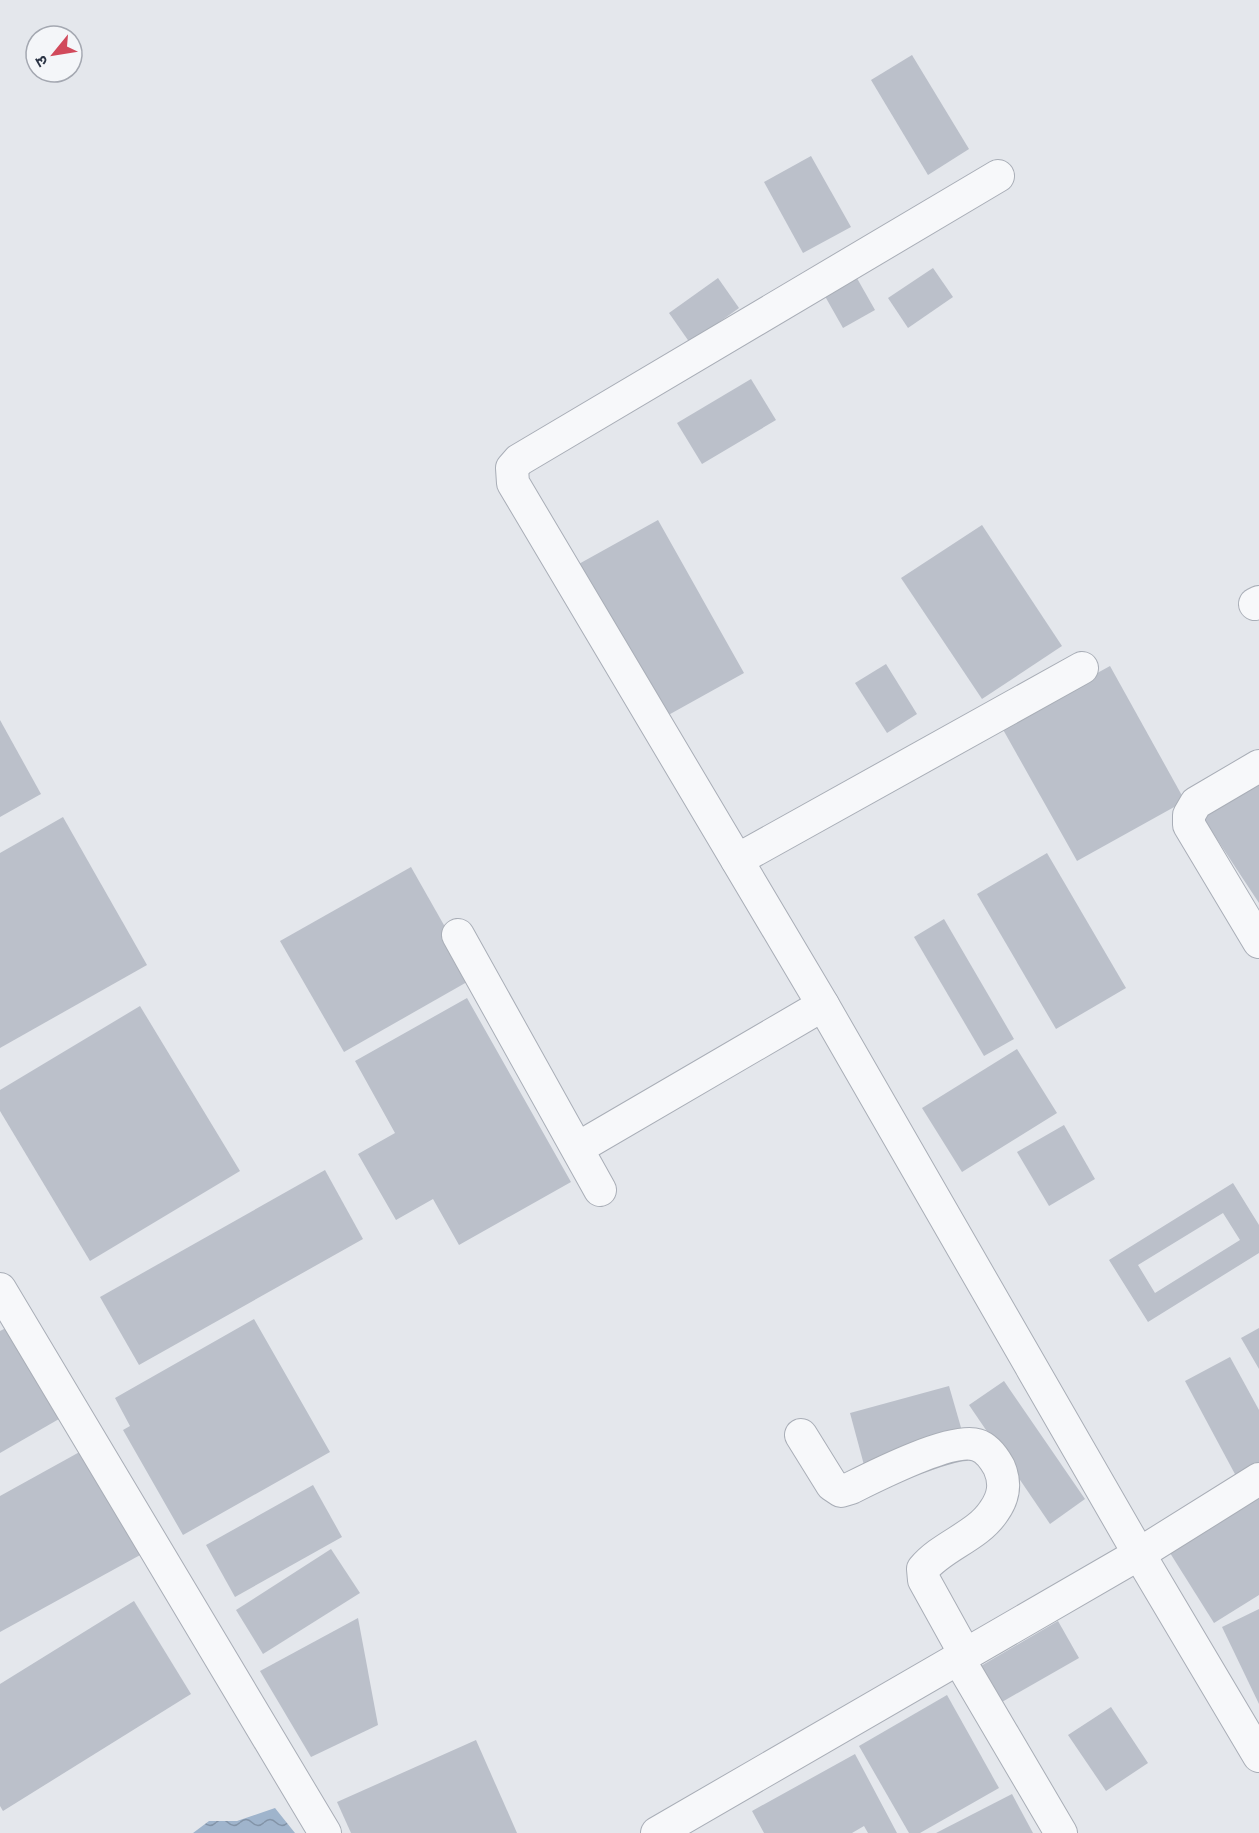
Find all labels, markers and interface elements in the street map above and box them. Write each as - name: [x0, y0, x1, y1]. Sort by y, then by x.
- north arrow: [24, 24, 84, 84]
- text: उ: [29, 51, 53, 71]

